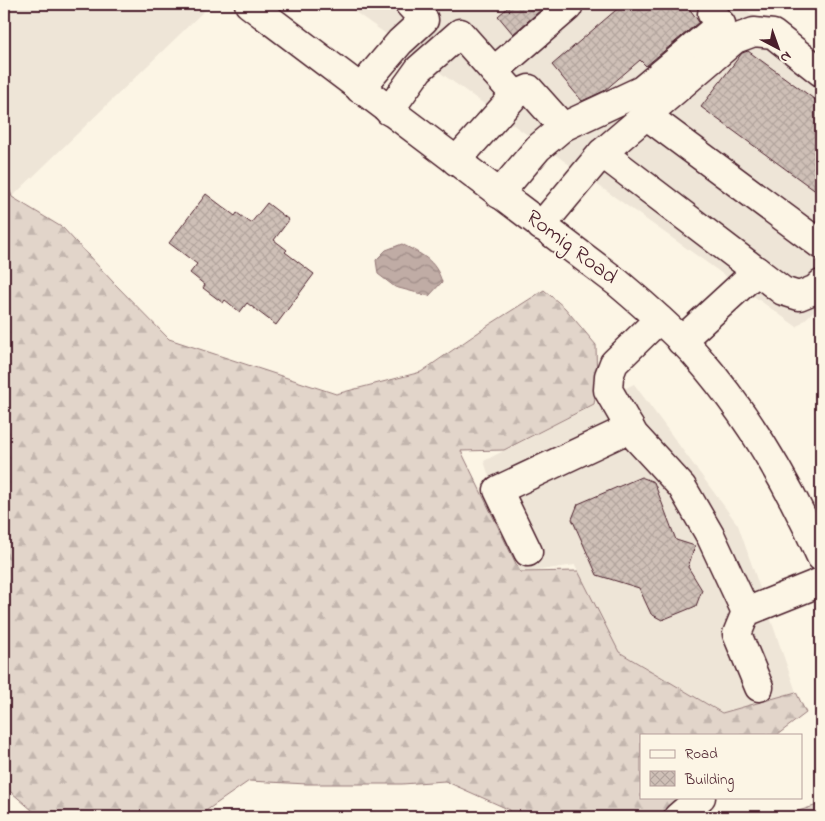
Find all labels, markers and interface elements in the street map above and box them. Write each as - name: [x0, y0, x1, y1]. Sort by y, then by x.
- north arrow: [752, 22, 802, 72]
- text: N: [775, 46, 796, 68]
- street label: Romig Road: [518, 203, 624, 294]
- legend: [640, 734, 802, 798]
- text: Road: [685, 743, 718, 765]
- text: Building: [684, 769, 734, 792]

